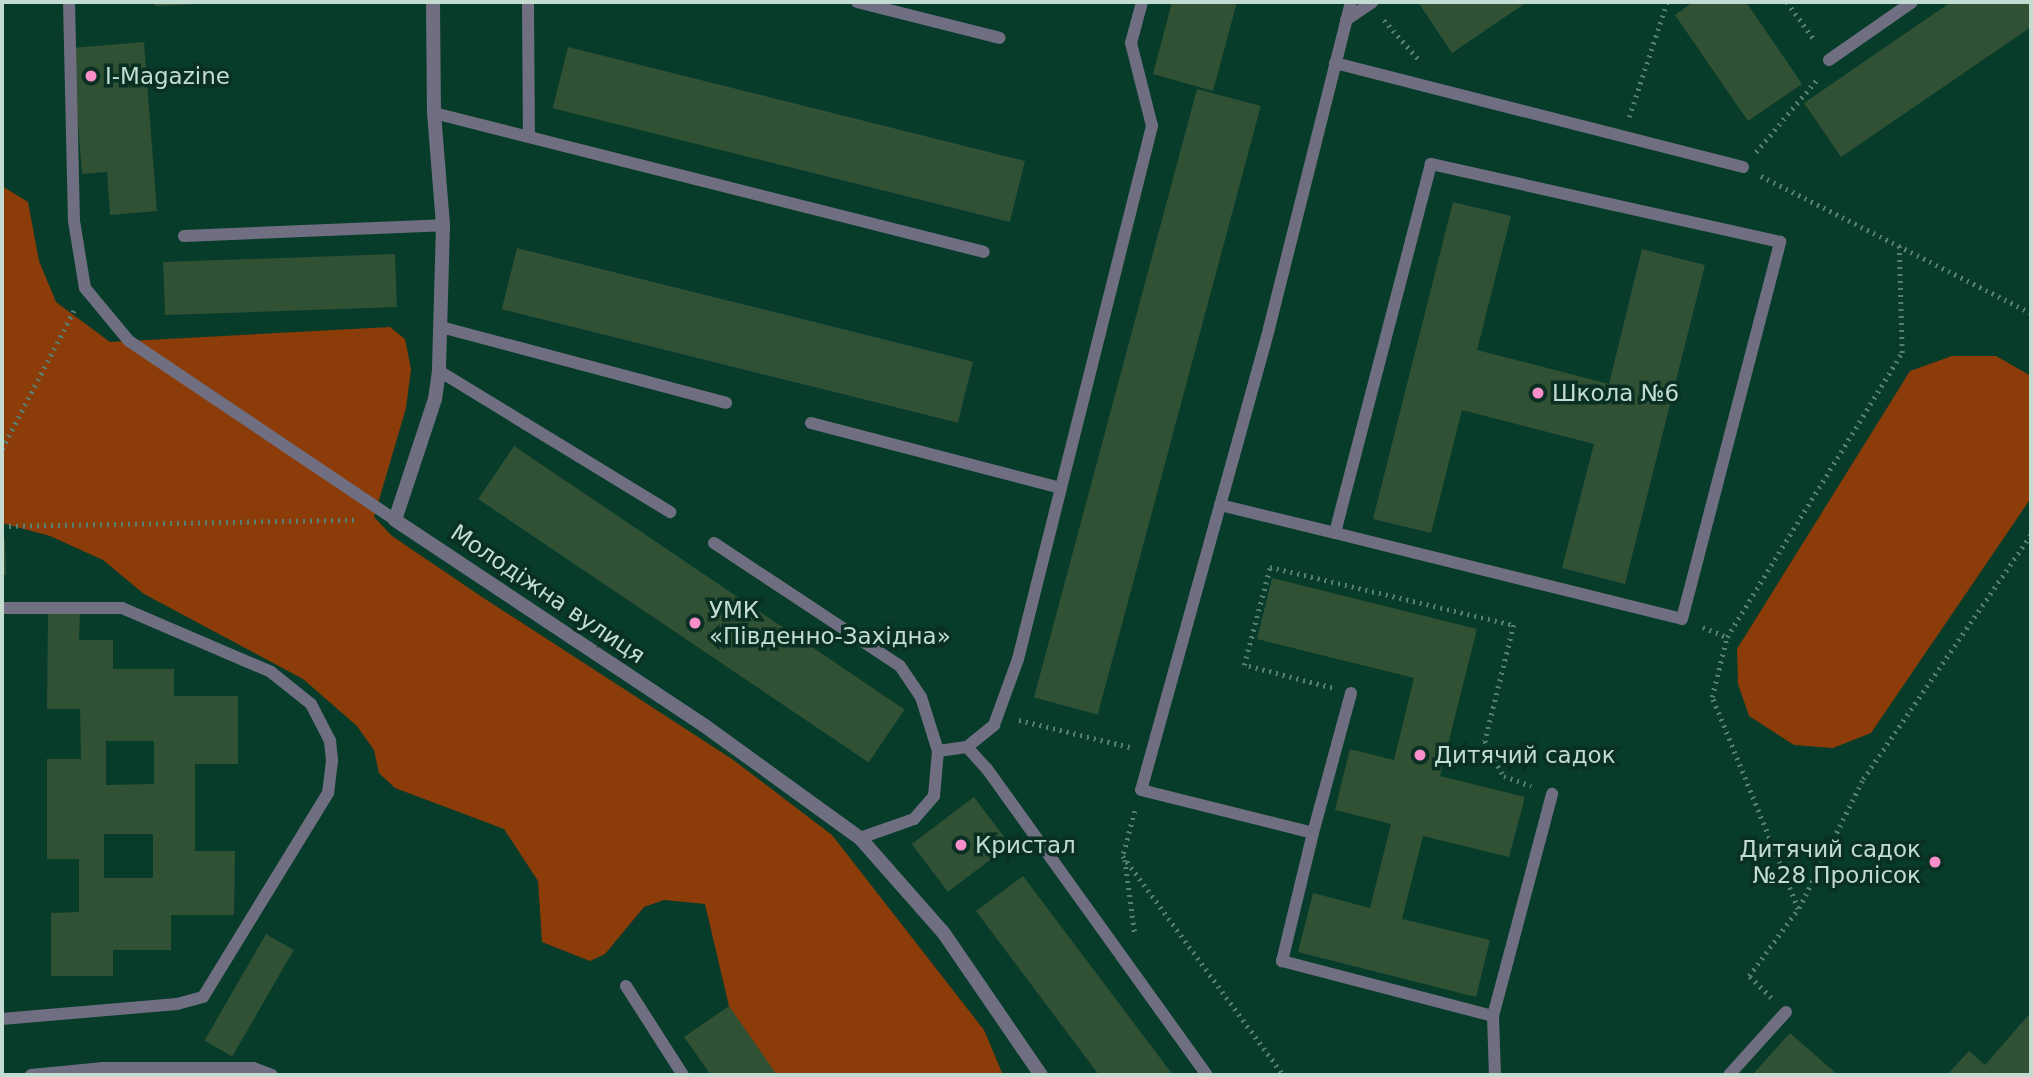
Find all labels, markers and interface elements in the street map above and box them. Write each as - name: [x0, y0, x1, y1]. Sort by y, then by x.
- place label: I-Magazine: [105, 62, 230, 90]
- marker: I-Magazine: [83, 68, 99, 84]
- place label: Школа №6: [1552, 379, 1679, 407]
- marker: Школа №6: [1530, 385, 1546, 401]
- street label: Молодіжна вулиця: [446, 519, 650, 669]
- place label: УМК «Південно-Західна»: [709, 596, 951, 650]
- marker: УМК «Південно-Західна»: [687, 615, 703, 631]
- place label: Дитячий садок: [1434, 741, 1616, 769]
- marker: Дитячий садок: [1412, 747, 1428, 763]
- place label: Кристал: [975, 831, 1076, 859]
- place label: Дитячий садок №28 Пролісок: [1739, 835, 1921, 889]
- marker: Кристал: [953, 837, 969, 853]
- marker: Дитячий садок №28 Пролісок: [1927, 854, 1943, 870]

